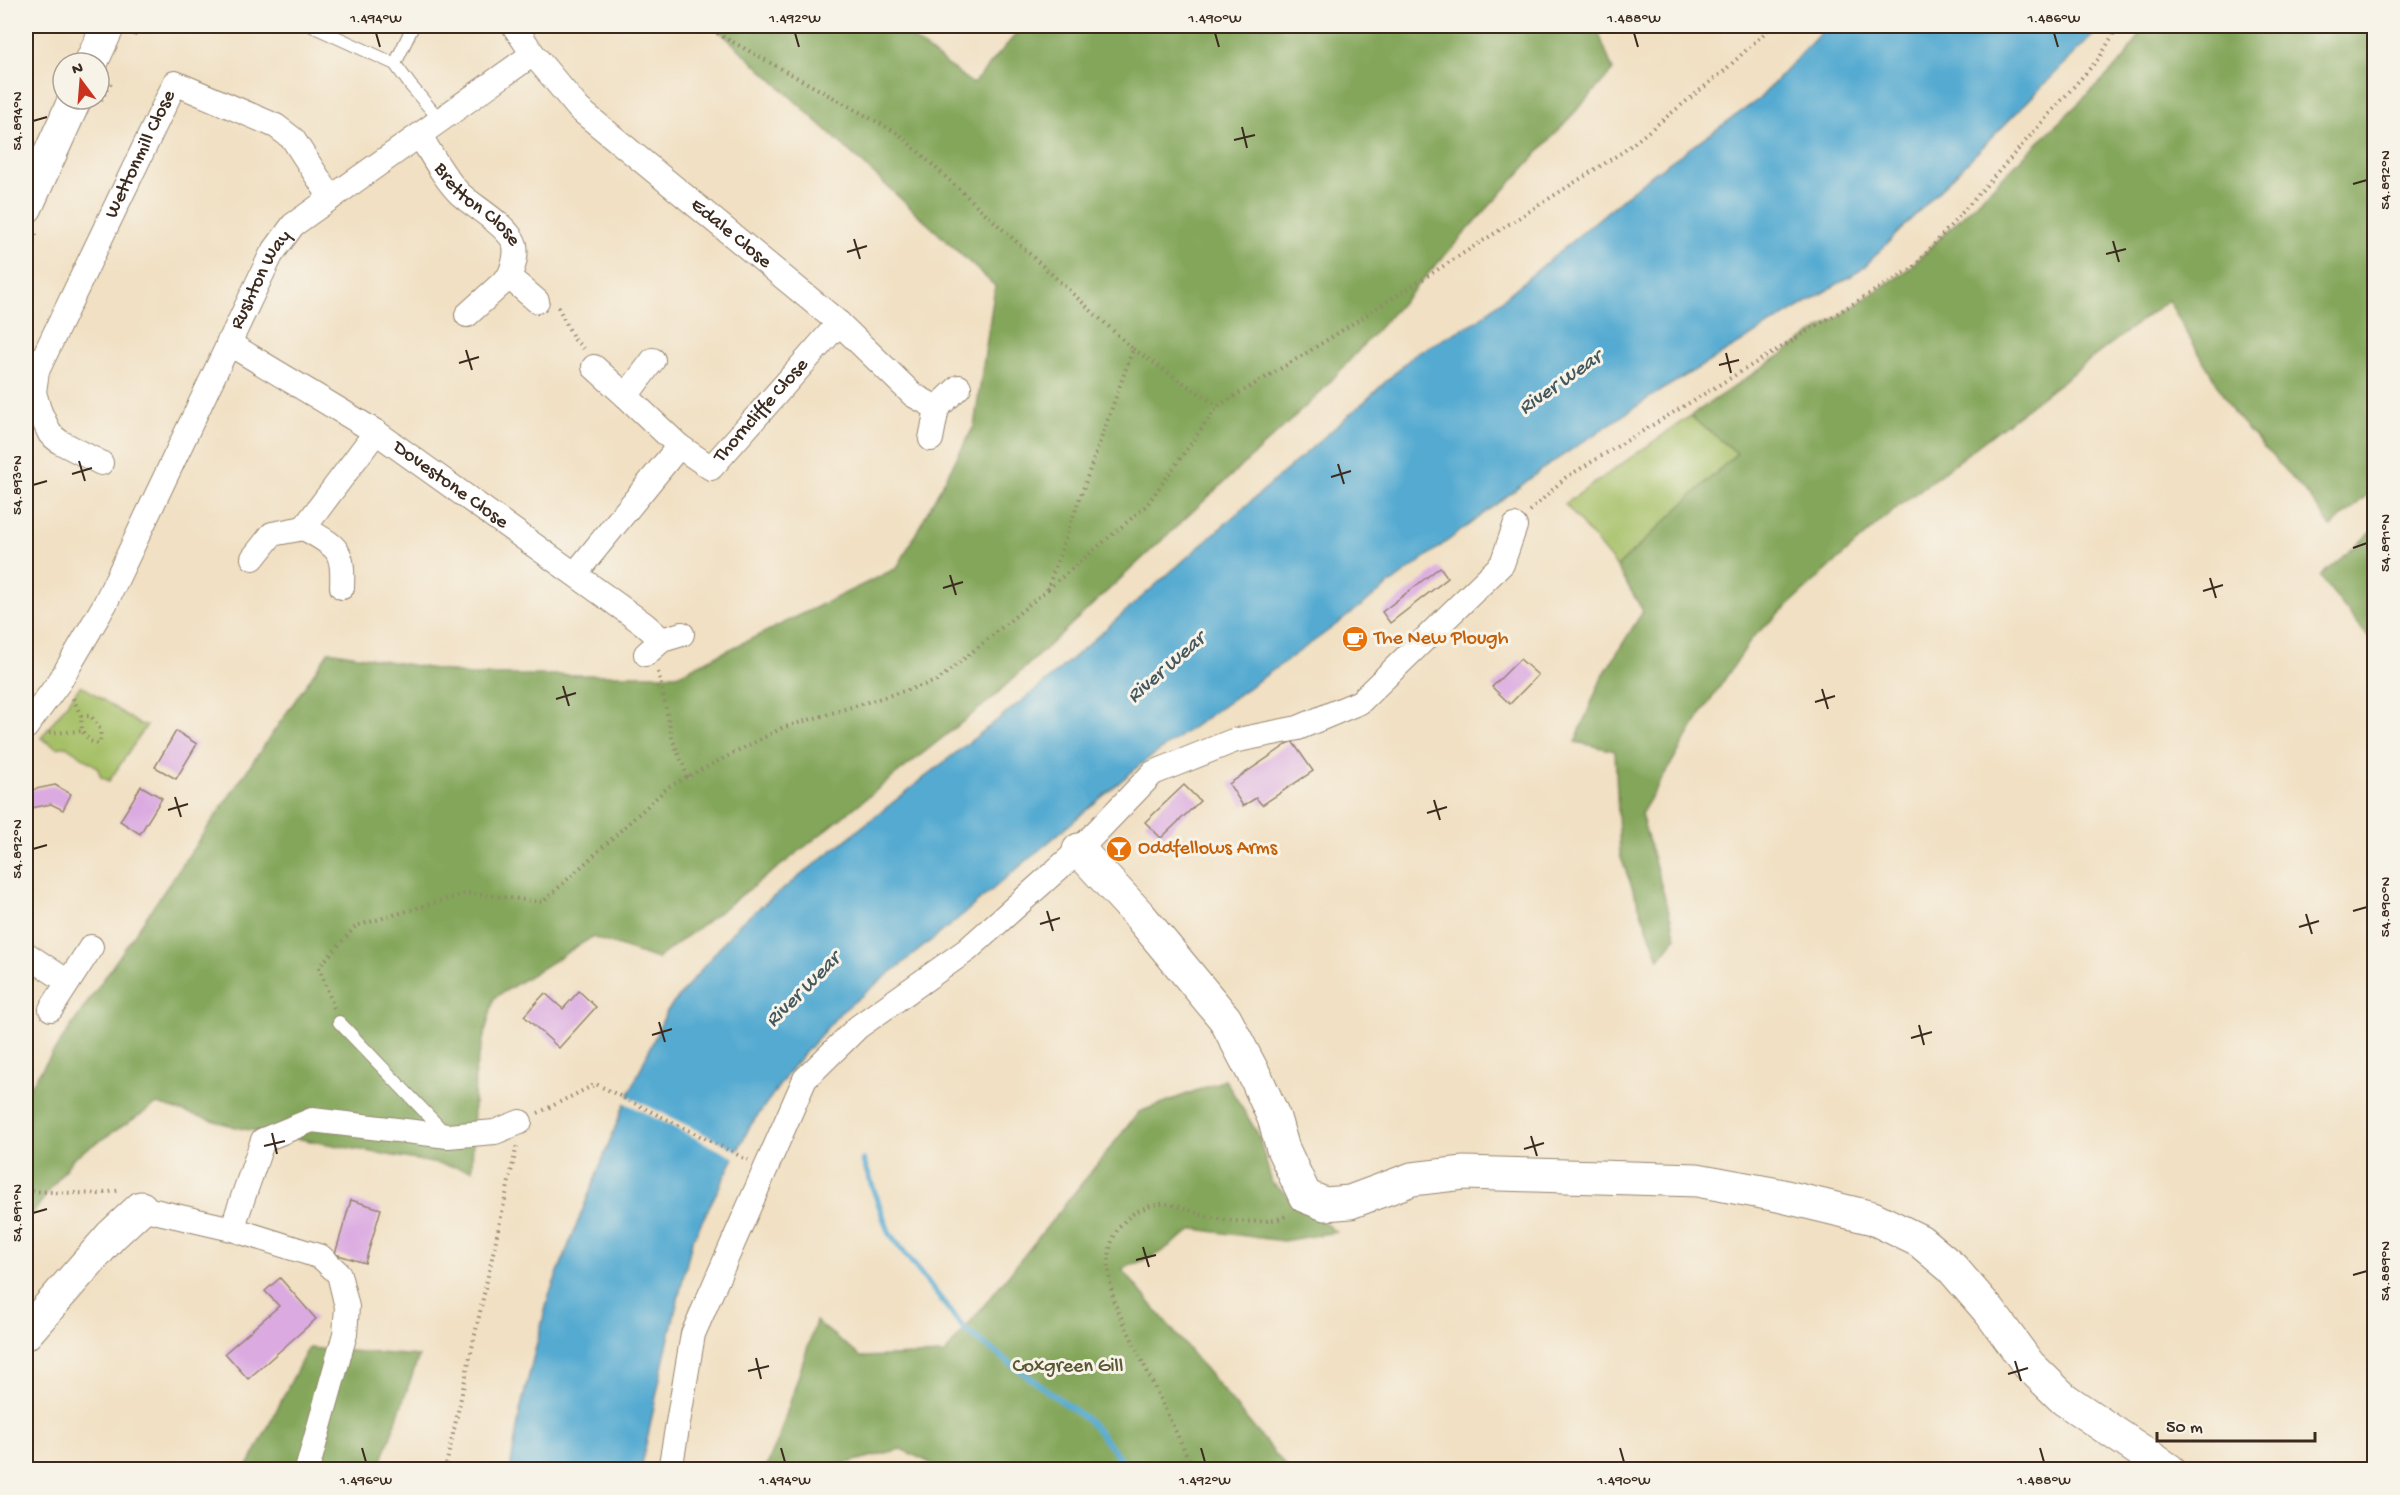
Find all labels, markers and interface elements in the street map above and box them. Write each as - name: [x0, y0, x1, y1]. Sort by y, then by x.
- text: 1.494°W: [349, 10, 402, 28]
- text: 1.492°W: [768, 10, 821, 28]
- text: 1.490°W: [1187, 10, 1242, 28]
- text: 1.488°W: [1606, 10, 1661, 28]
- text: 1.486°W: [2026, 10, 2081, 28]
- north arrow: [51, 51, 111, 111]
- text: N: [70, 59, 86, 81]
- street label: Wettonmill Close: [100, 86, 181, 222]
- text: 54.894°N: [9, 91, 27, 151]
- text: 54.892°N: [2377, 150, 2395, 210]
- street label: Bretton Close: [428, 158, 526, 251]
- street label: Edale Close: [685, 194, 776, 274]
- street label: Rushton Way: [226, 226, 297, 333]
- water label: River Wear: [1515, 344, 1611, 422]
- street label: Thorncliffe Close: [709, 353, 814, 469]
- street label: Dovestone Close: [386, 435, 513, 535]
- text: 54.893°N: [9, 455, 27, 515]
- text: 54.891°N: [2377, 514, 2395, 572]
- cafe icon: The New Plough: [1340, 624, 1370, 654]
- water label: River Wear: [1123, 625, 1215, 710]
- place label: The New Plough: [1373, 628, 1509, 651]
- text: 54.892°N: [9, 819, 27, 879]
- bar icon: Oddfellows Arms: [1104, 834, 1134, 864]
- place label: Oddfellows Arms: [1138, 838, 1278, 861]
- text: 54.890°N: [2377, 877, 2395, 937]
- water label: River Wear: [761, 945, 850, 1034]
- text: 54.891°N: [9, 1184, 27, 1242]
- text: 54.889°N: [2377, 1241, 2395, 1301]
- park label: Coxgreen Gill: [1013, 1356, 1123, 1379]
- scale bar: [2157, 1405, 2314, 1443]
- text: 50 m: [2166, 1418, 2203, 1439]
- text: 1.496°W: [339, 1472, 392, 1490]
- text: 1.494°W: [758, 1472, 811, 1490]
- text: 1.492°W: [1178, 1472, 1231, 1490]
- text: 1.490°W: [1596, 1472, 1651, 1490]
- text: 1.488°W: [2016, 1472, 2071, 1490]

